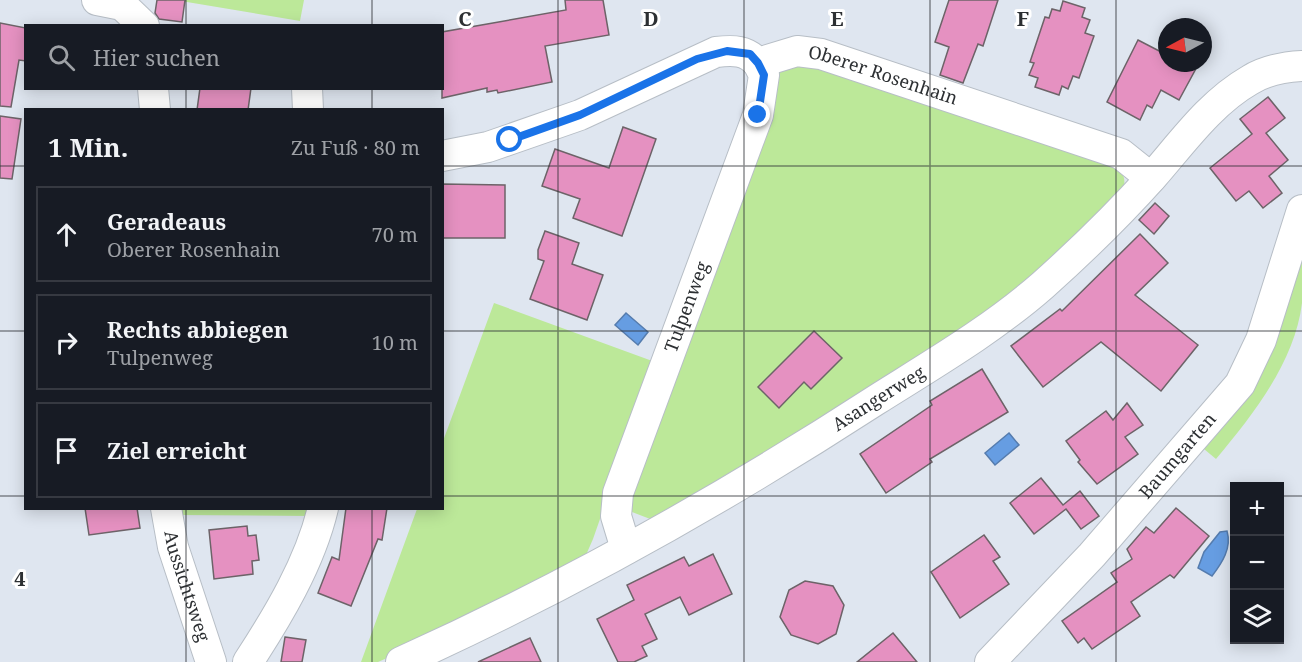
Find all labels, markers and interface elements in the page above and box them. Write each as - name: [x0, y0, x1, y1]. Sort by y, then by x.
- text: C: [458, 5, 472, 32]
- text: D: [643, 5, 659, 32]
- text: E: [830, 5, 844, 32]
- text: F: [1017, 5, 1029, 32]
- north arrow: [1158, 18, 1212, 72]
- search box: [24, 24, 444, 90]
- street label: Oberer Rosenhain: [807, 40, 961, 110]
- icon: search: [45, 41, 78, 74]
- text: Hier suchen: [93, 42, 220, 72]
- route end: [744, 101, 770, 127]
- route start: [496, 126, 522, 152]
- text: 1 Min.: [48, 129, 128, 165]
- text: Zu Fuß · 80 m: [291, 134, 420, 161]
- text: Geradeaus: [107, 206, 226, 236]
- icon: ahead: [50, 218, 83, 251]
- text: 70 m: [372, 221, 418, 248]
- text: Oberer Rosenhain: [107, 236, 280, 263]
- street label: Tulpenweg: [658, 257, 714, 355]
- text: Rechts abbiegen: [107, 314, 288, 344]
- icon: right: [50, 326, 83, 359]
- text: 10 m: [372, 329, 418, 356]
- text: Tulpenweg: [107, 344, 213, 371]
- street label: Asangerweg: [827, 359, 929, 436]
- street label: Baumgarten: [1133, 407, 1221, 503]
- icon: arrive: [50, 434, 83, 467]
- text: Ziel erreicht: [107, 435, 247, 465]
- map controls: [1230, 482, 1284, 644]
- button: +: [1230, 482, 1284, 536]
- street label: Aussichtsweg: [159, 529, 217, 645]
- button: −: [1230, 536, 1284, 590]
- text: 4: [14, 565, 26, 592]
- button: layers: [1230, 590, 1284, 644]

